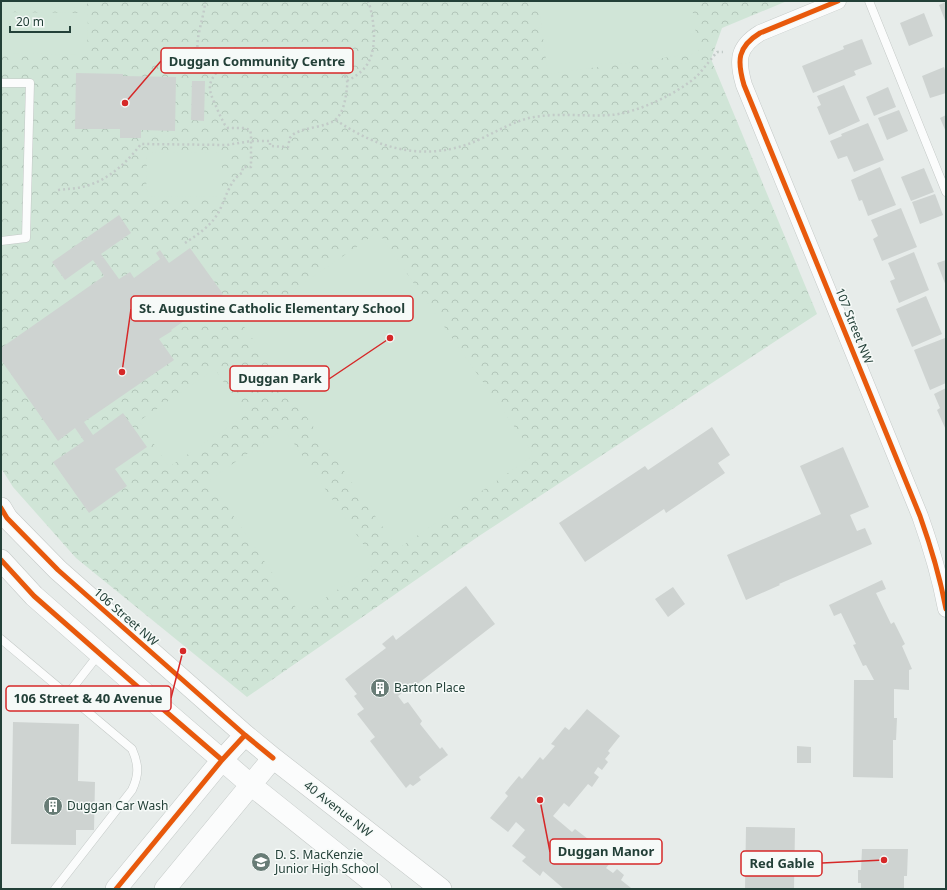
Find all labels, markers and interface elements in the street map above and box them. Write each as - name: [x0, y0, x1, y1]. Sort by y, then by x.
- scale bar: [10, 8, 70, 34]
- text: 20 m: [16, 13, 44, 30]
- callout: Duggan Community Centre: [161, 48, 353, 73]
- text: Duggan Community Centre: [169, 52, 346, 70]
- street label: 107 Street NW: [831, 285, 877, 366]
- callout: St. Augustine Catholic Elementary School: [131, 296, 413, 321]
- text: St. Augustine Catholic Elementary School: [139, 299, 405, 317]
- callout: Duggan Park: [230, 366, 329, 391]
- text: Duggan Park: [238, 369, 323, 387]
- street label: 106 Street NW: [90, 584, 162, 649]
- building icon: Barton Place: [369, 677, 391, 699]
- place label: Barton Place: [394, 679, 465, 696]
- callout: 106 Street & 40 Avenue: [6, 686, 171, 711]
- text: 106 Street & 40 Avenue: [14, 689, 163, 707]
- street label: 40 Avenue NW: [301, 777, 376, 841]
- building icon: Duggan Car Wash: [42, 795, 64, 817]
- place label: Duggan Car Wash: [67, 797, 168, 814]
- callout: Duggan Manor: [550, 839, 662, 864]
- text: Duggan Manor: [558, 842, 654, 860]
- place label: D. S. MacKenzie Junior High School: [274, 846, 379, 877]
- school or university icon: D. S. MacKenzie Junior High School: [250, 851, 272, 873]
- callout: Red Gable: [741, 851, 822, 876]
- text: Red Gable: [750, 854, 815, 872]

